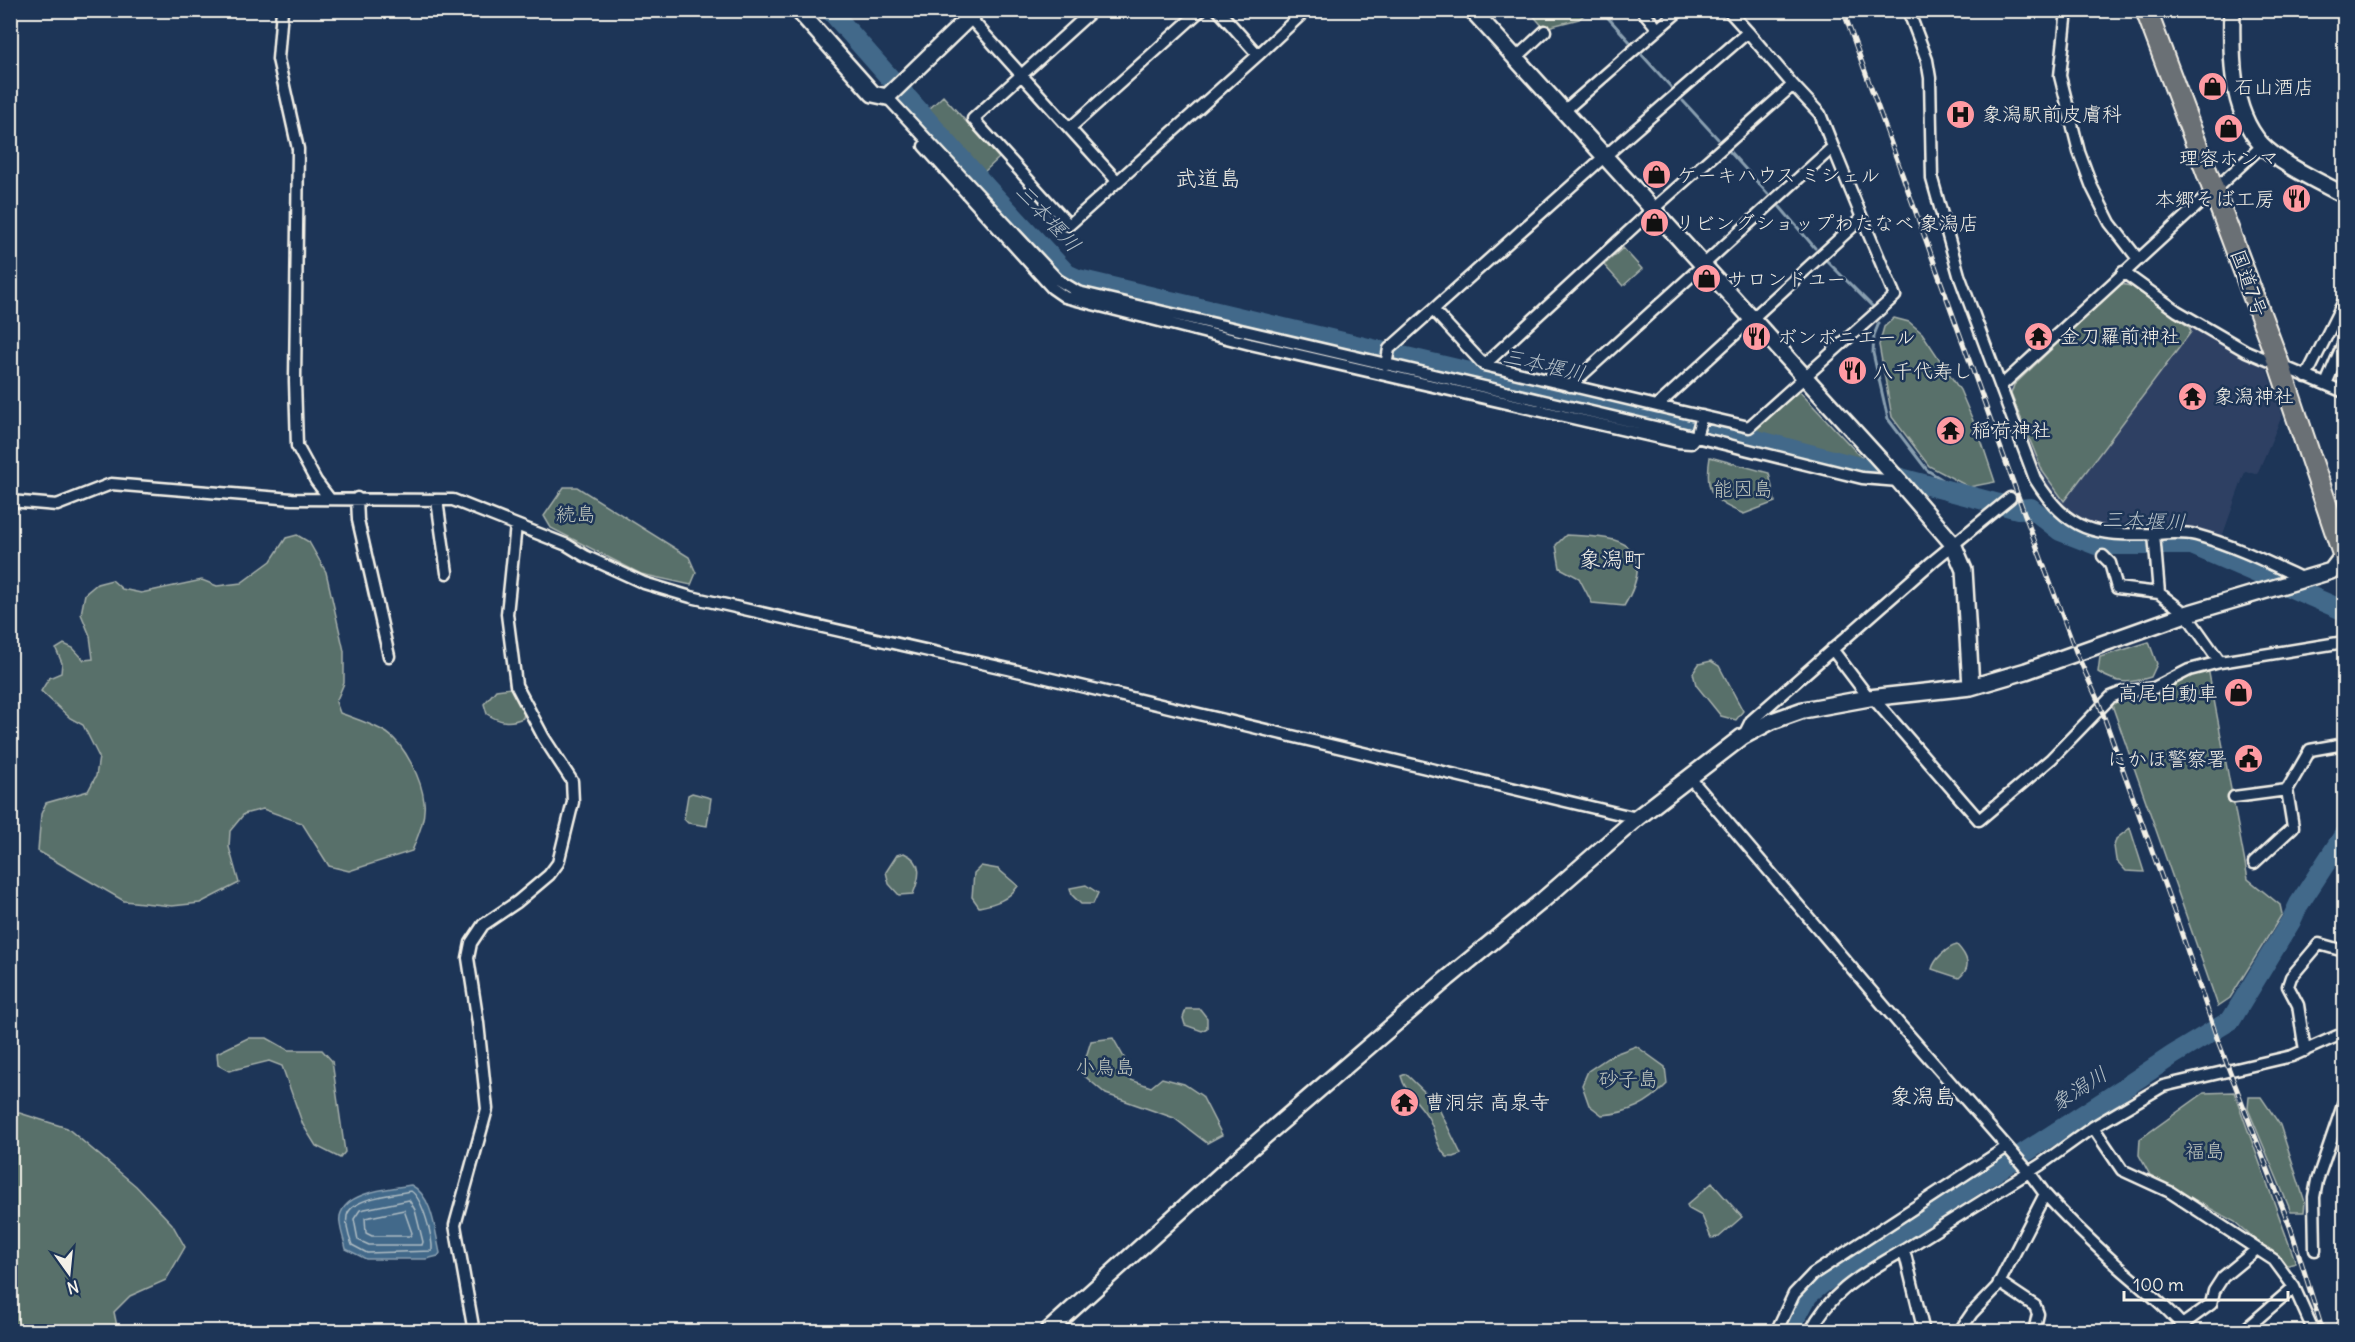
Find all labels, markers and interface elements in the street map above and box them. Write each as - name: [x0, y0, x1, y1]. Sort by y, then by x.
- shop icon: 石山酒店: [2197, 71, 2229, 103]
- place label: 石山酒店: [2234, 74, 2314, 99]
- hospital icon: 象潟駅前皮膚科: [1945, 98, 1977, 130]
- place label: 象潟駅前皮膚科: [1982, 101, 2122, 126]
- shop icon: 理容ホンマ: [2213, 112, 2245, 144]
- place label: 理容ホンマ: [2179, 145, 2279, 170]
- shop icon: ケーキハウス ミシェル: [1640, 159, 1672, 191]
- place label: ケーキハウス ミシェル: [1677, 162, 1881, 187]
- district label: 武道島: [1175, 164, 1241, 192]
- water label: 三本堰川: [1010, 178, 1087, 258]
- restaurant icon: 本郷そば工房: [2280, 183, 2312, 215]
- place label: 本郷そば工房: [2155, 186, 2275, 211]
- shop icon: リビングショップわたなべ 象潟店: [1638, 207, 1670, 239]
- place label: リビングショップわたなべ 象潟店: [1675, 210, 1979, 235]
- street label: 国道7号: [2226, 246, 2273, 320]
- shop icon: サロンドユー: [1690, 263, 1722, 295]
- place label: サロンドユー: [1727, 266, 1846, 291]
- temple icon: 金刀羅前神社: [2023, 320, 2055, 352]
- restaurant icon: ボンボニエール: [1740, 321, 1772, 353]
- place label: 金刀羅前神社: [2060, 323, 2180, 348]
- place label: ボンボニエール: [1777, 324, 1916, 349]
- water label: 三本堰川: [1500, 342, 1588, 387]
- restaurant icon: 八千代寿し: [1836, 355, 1868, 387]
- place label: 八千代寿し: [1873, 358, 1973, 383]
- temple icon: 象潟神社: [2177, 380, 2209, 412]
- place label: 象潟神社: [2214, 383, 2294, 408]
- temple icon: 稲荷神社: [1934, 414, 1966, 446]
- place label: 稲荷神社: [1971, 417, 2051, 442]
- park label: 能因島: [1713, 476, 1773, 501]
- park label: 続島: [556, 501, 596, 526]
- water label: 三本堰川: [2102, 506, 2186, 535]
- district label: 象潟町: [1579, 545, 1645, 573]
- shop icon: 高尾自動車: [2223, 677, 2255, 709]
- place label: 高尾自動車: [2118, 680, 2218, 705]
- public building icon: にかほ警察署: [2232, 743, 2264, 775]
- place label: にかほ警察署: [2107, 746, 2227, 771]
- park label: 小鳥島: [1075, 1054, 1135, 1079]
- water label: 象潟川: [2045, 1060, 2112, 1117]
- park label: 砂子島: [1598, 1066, 1658, 1091]
- district label: 象潟島: [1890, 1082, 1956, 1110]
- temple icon: 曹洞宗 高泉寺: [1388, 1086, 1420, 1118]
- place label: 曹洞宗 高泉寺: [1425, 1089, 1550, 1114]
- park label: 福島: [2185, 1138, 2225, 1163]
- north arrow: [39, 1243, 99, 1303]
- scale bar: [2124, 1264, 2288, 1302]
- text: 100 m: [2133, 1273, 2184, 1296]
- text: N: [65, 1276, 81, 1299]

